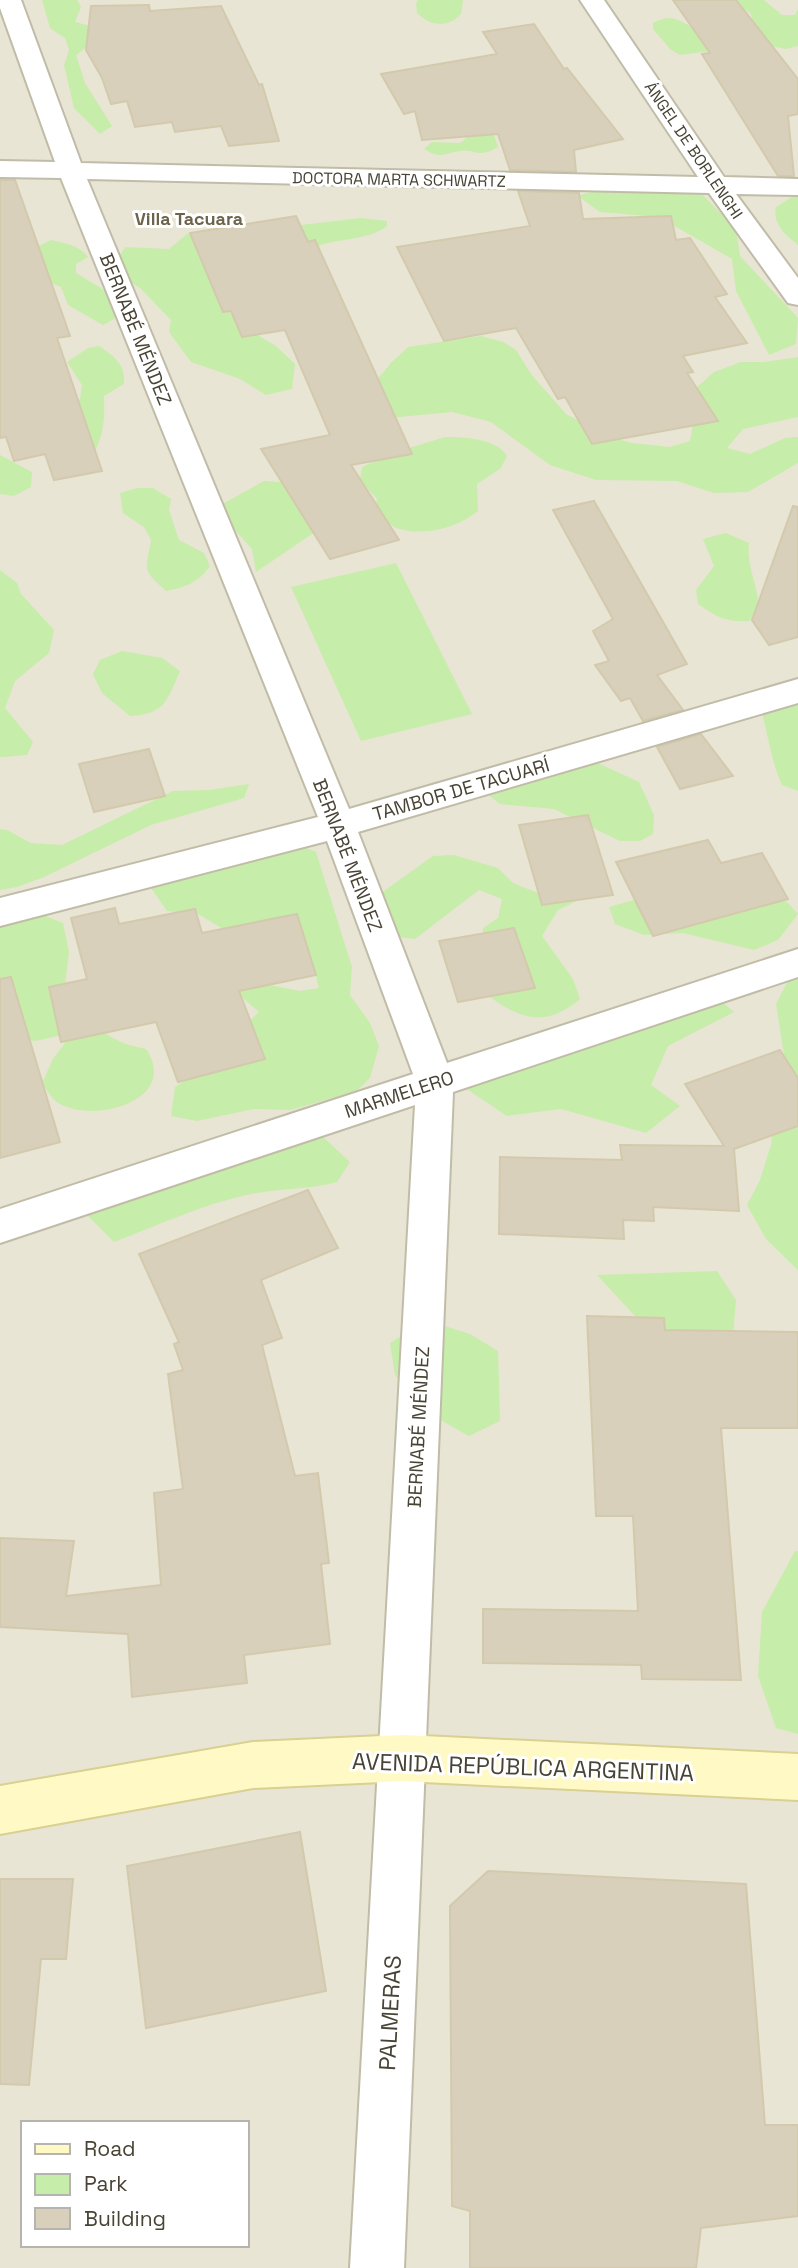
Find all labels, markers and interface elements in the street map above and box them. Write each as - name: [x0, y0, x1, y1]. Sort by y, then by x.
- street label: ÁNGEL DE BORLENGHI: [640, 78, 747, 223]
- street label: DOCTORA MARTA SCHWARTZ: [292, 167, 506, 192]
- district label: Villa Tacuara: [135, 207, 244, 230]
- street label: BERNABÉ MÉNDEZ: [94, 249, 177, 409]
- street label: TAMBOR DE TACUARÍ: [370, 752, 553, 827]
- street label: BERNABÉ MÉNDEZ: [307, 775, 388, 935]
- street label: MARMELERO: [341, 1065, 457, 1124]
- street label: BERNABÉ MÉNDEZ: [402, 1345, 435, 1509]
- street label: AVENIDA REPÚBLICA ARGENTINA: [352, 1746, 694, 1788]
- street label: PALMERAS: [372, 1955, 408, 2071]
- legend: [21, 2121, 248, 2247]
- text: Road: [84, 2135, 136, 2162]
- text: Park: [84, 2170, 128, 2197]
- text: Building: [84, 2205, 166, 2232]

